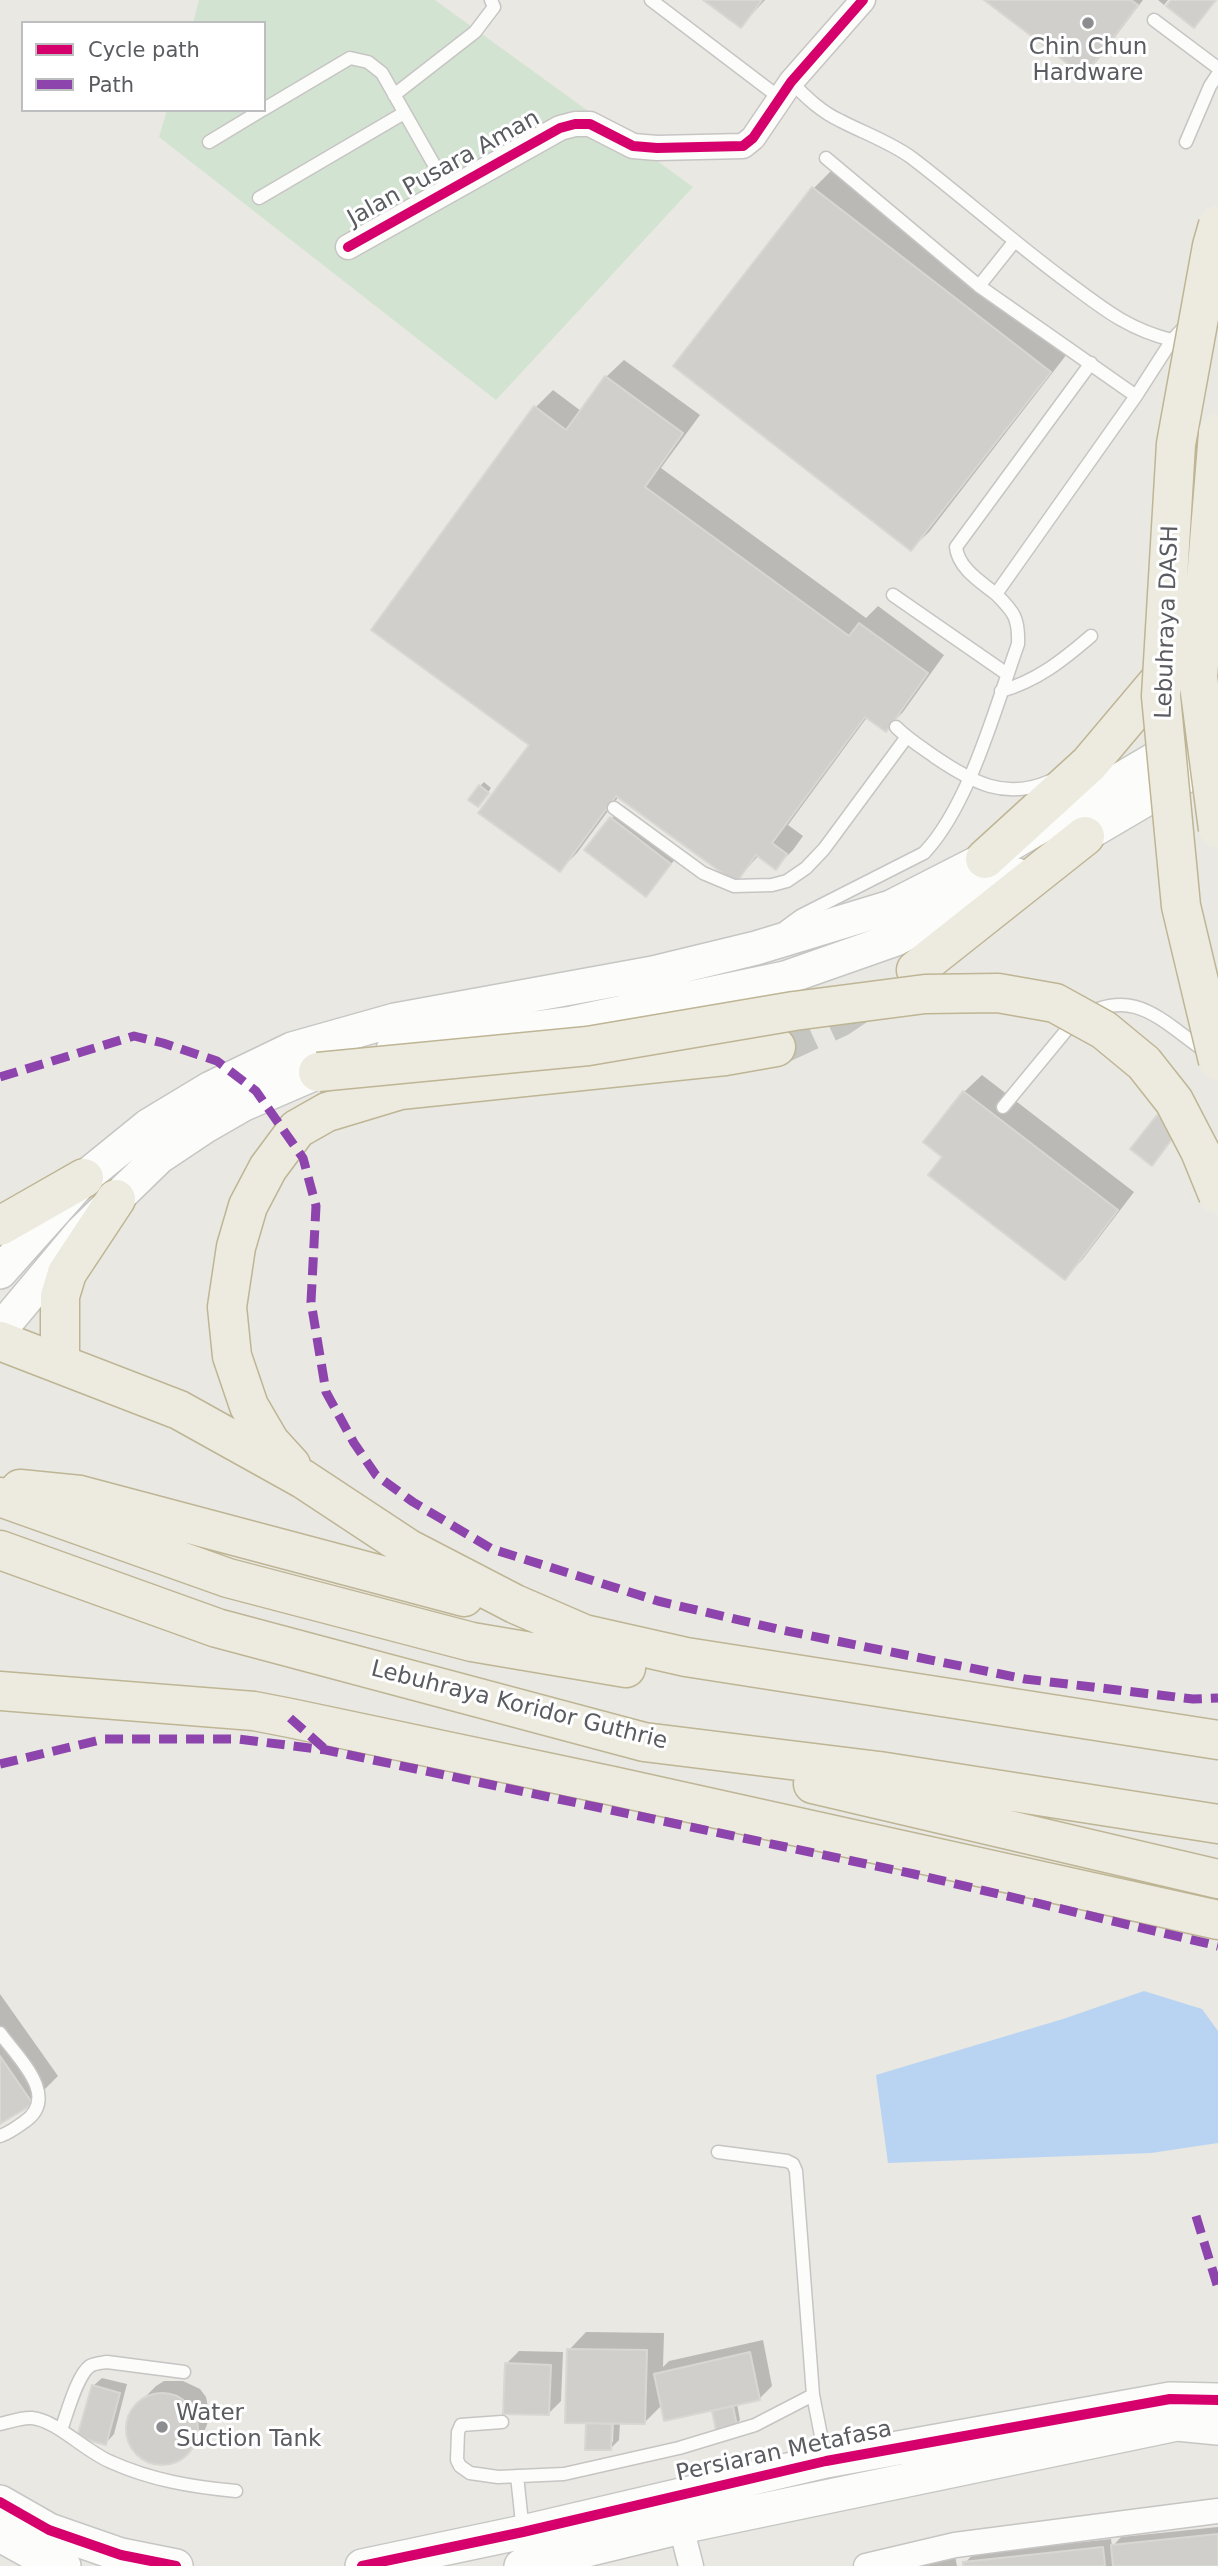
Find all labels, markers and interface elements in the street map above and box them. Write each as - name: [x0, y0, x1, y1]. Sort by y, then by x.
- marker: Chin Chun Hardware: [1080, 15, 1096, 31]
- legend: [21, 21, 266, 112]
- place label: Chin Chun Hardware: [1029, 34, 1147, 88]
- text: Cycle path: [88, 38, 200, 62]
- text: Path: [88, 73, 134, 97]
- street label: Jalan Pusara Aman: [343, 105, 545, 233]
- street label: Lebuhraya DASH: [1151, 525, 1185, 719]
- street label: Lebuhraya Koridor Guthrie: [368, 1656, 670, 1756]
- place label: Water Suction Tank: [176, 2400, 321, 2454]
- street label: Persiaran Metafasa: [674, 2416, 894, 2488]
- marker: Water Suction Tank: [154, 2419, 170, 2435]

